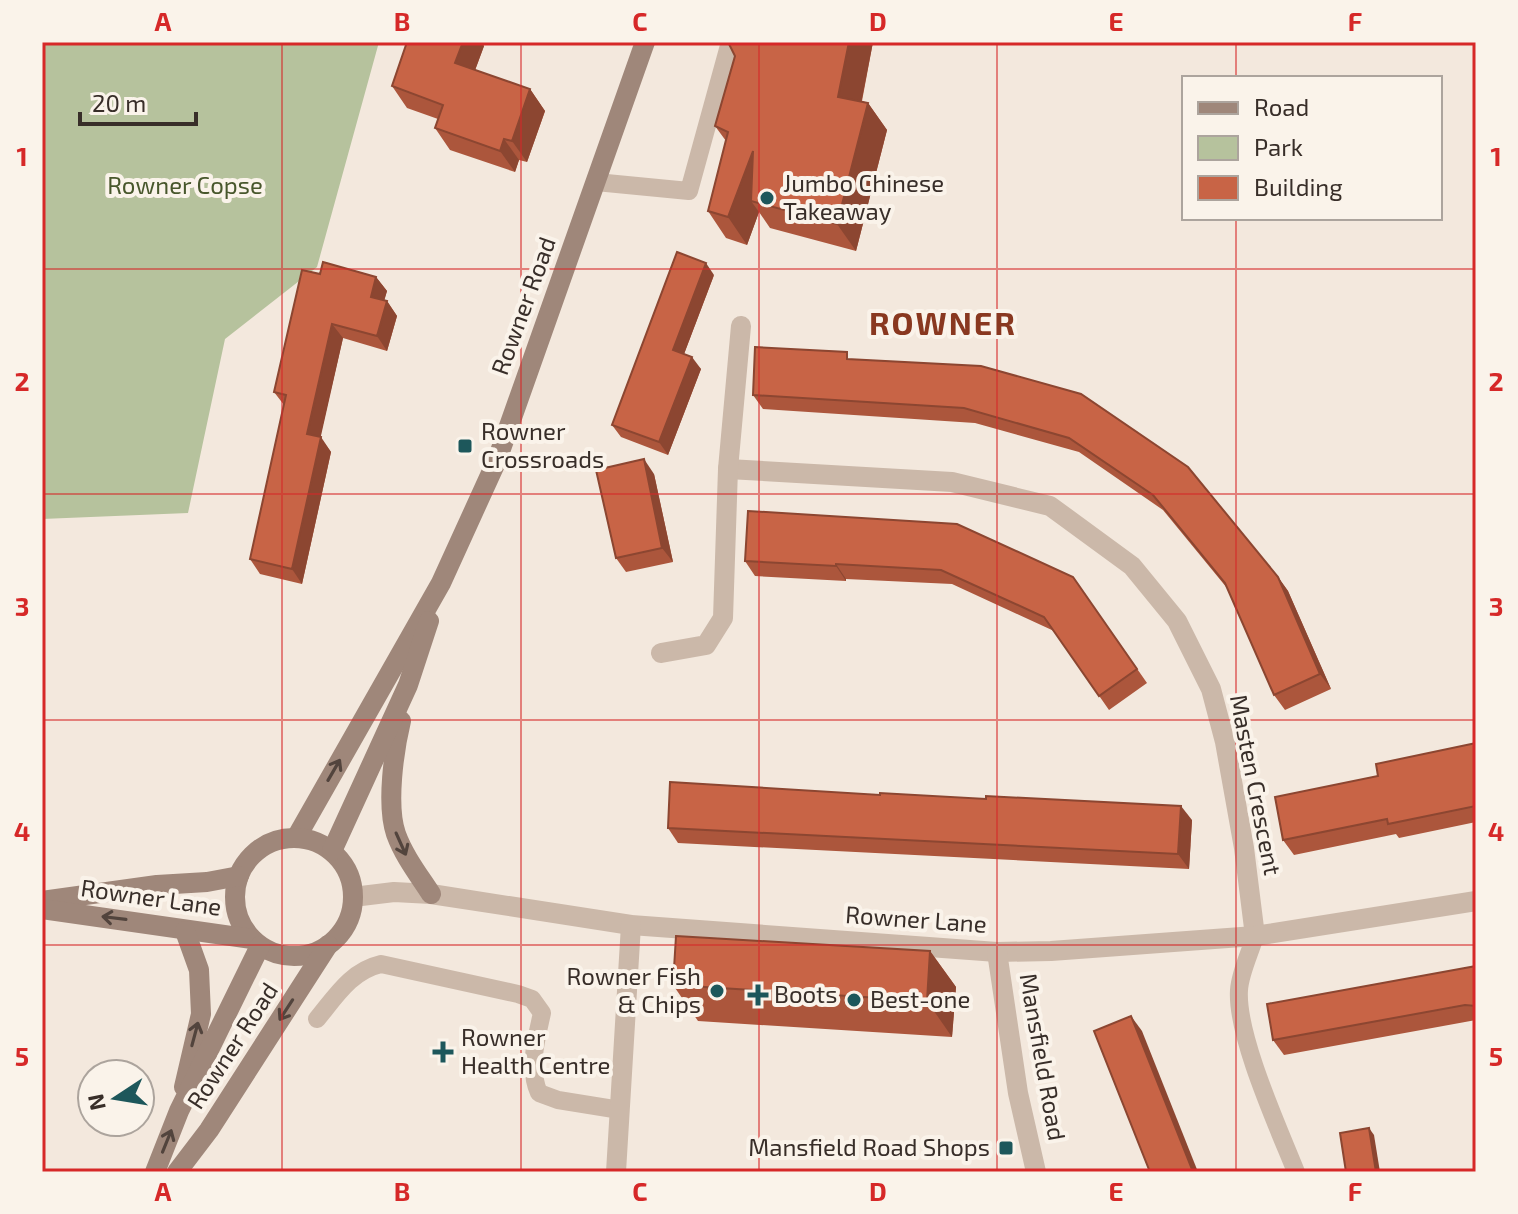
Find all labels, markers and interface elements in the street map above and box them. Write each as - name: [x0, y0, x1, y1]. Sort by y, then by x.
- text: A: [155, 5, 172, 36]
- text: B: [394, 5, 410, 36]
- text: C: [632, 5, 648, 36]
- text: D: [869, 5, 887, 36]
- text: E: [1108, 5, 1124, 36]
- text: F: [1348, 5, 1362, 36]
- scale bar: [80, 76, 196, 126]
- legend: [1182, 76, 1442, 220]
- text: 20 m: [92, 88, 146, 117]
- text: Road: [1254, 92, 1309, 121]
- text: Park: [1254, 132, 1303, 161]
- text: 1: [16, 140, 28, 171]
- text: 1: [1490, 140, 1502, 171]
- place label: Jumbo Chinese Takeaway: [783, 168, 944, 225]
- park label: Rowner Copse: [107, 170, 263, 199]
- text: Building: [1254, 172, 1343, 201]
- marker: Jumbo Chinese Takeaway: [758, 189, 776, 207]
- street label: Rowner Road: [484, 233, 561, 378]
- district label: ROWNER: [869, 303, 1017, 341]
- text: 2: [14, 365, 30, 396]
- text: 2: [1488, 365, 1504, 396]
- place label: Rowner Crossroads: [481, 416, 604, 473]
- marker: Rowner Crossroads: [456, 437, 474, 455]
- text: 3: [15, 590, 29, 621]
- text: 3: [1489, 590, 1503, 621]
- street label: Masten Crescent: [1225, 692, 1288, 877]
- one-way arrow: [326, 759, 342, 782]
- text: 4: [14, 815, 30, 846]
- text: 4: [1488, 815, 1504, 846]
- one-way arrow: [394, 832, 409, 856]
- street label: Rowner Lane: [79, 872, 223, 921]
- street label: Rowner Lane: [844, 899, 988, 938]
- one-way arrow: [102, 910, 127, 925]
- place label: Rowner Fish & Chips: [567, 961, 701, 1018]
- street label: Mansfield Road: [1014, 971, 1072, 1143]
- street label: Rowner Road: [180, 977, 283, 1114]
- place label: Boots: [774, 979, 837, 1008]
- marker: Rowner Fish & Chips: [708, 982, 726, 1000]
- place label: Best-one: [870, 984, 970, 1013]
- marker: Boots: [749, 986, 767, 1004]
- marker: Best-one: [845, 991, 863, 1009]
- one-way arrow: [278, 999, 295, 1021]
- one-way arrow: [189, 1022, 204, 1048]
- place label: Rowner Health Centre: [461, 1022, 610, 1079]
- text: 5: [15, 1040, 29, 1071]
- text: 5: [1489, 1040, 1503, 1071]
- marker: Rowner Health Centre: [432, 1041, 454, 1063]
- north arrow: [76, 1058, 156, 1138]
- text: N: [81, 1092, 110, 1113]
- one-way arrow: [161, 1129, 175, 1154]
- place label: Mansfield Road Shops: [748, 1132, 990, 1161]
- marker: Mansfield Road Shops: [997, 1139, 1015, 1157]
- text: A: [155, 1175, 172, 1206]
- text: B: [394, 1175, 410, 1206]
- text: C: [632, 1175, 648, 1206]
- text: D: [869, 1175, 887, 1206]
- text: E: [1108, 1175, 1124, 1206]
- text: F: [1348, 1175, 1362, 1206]

